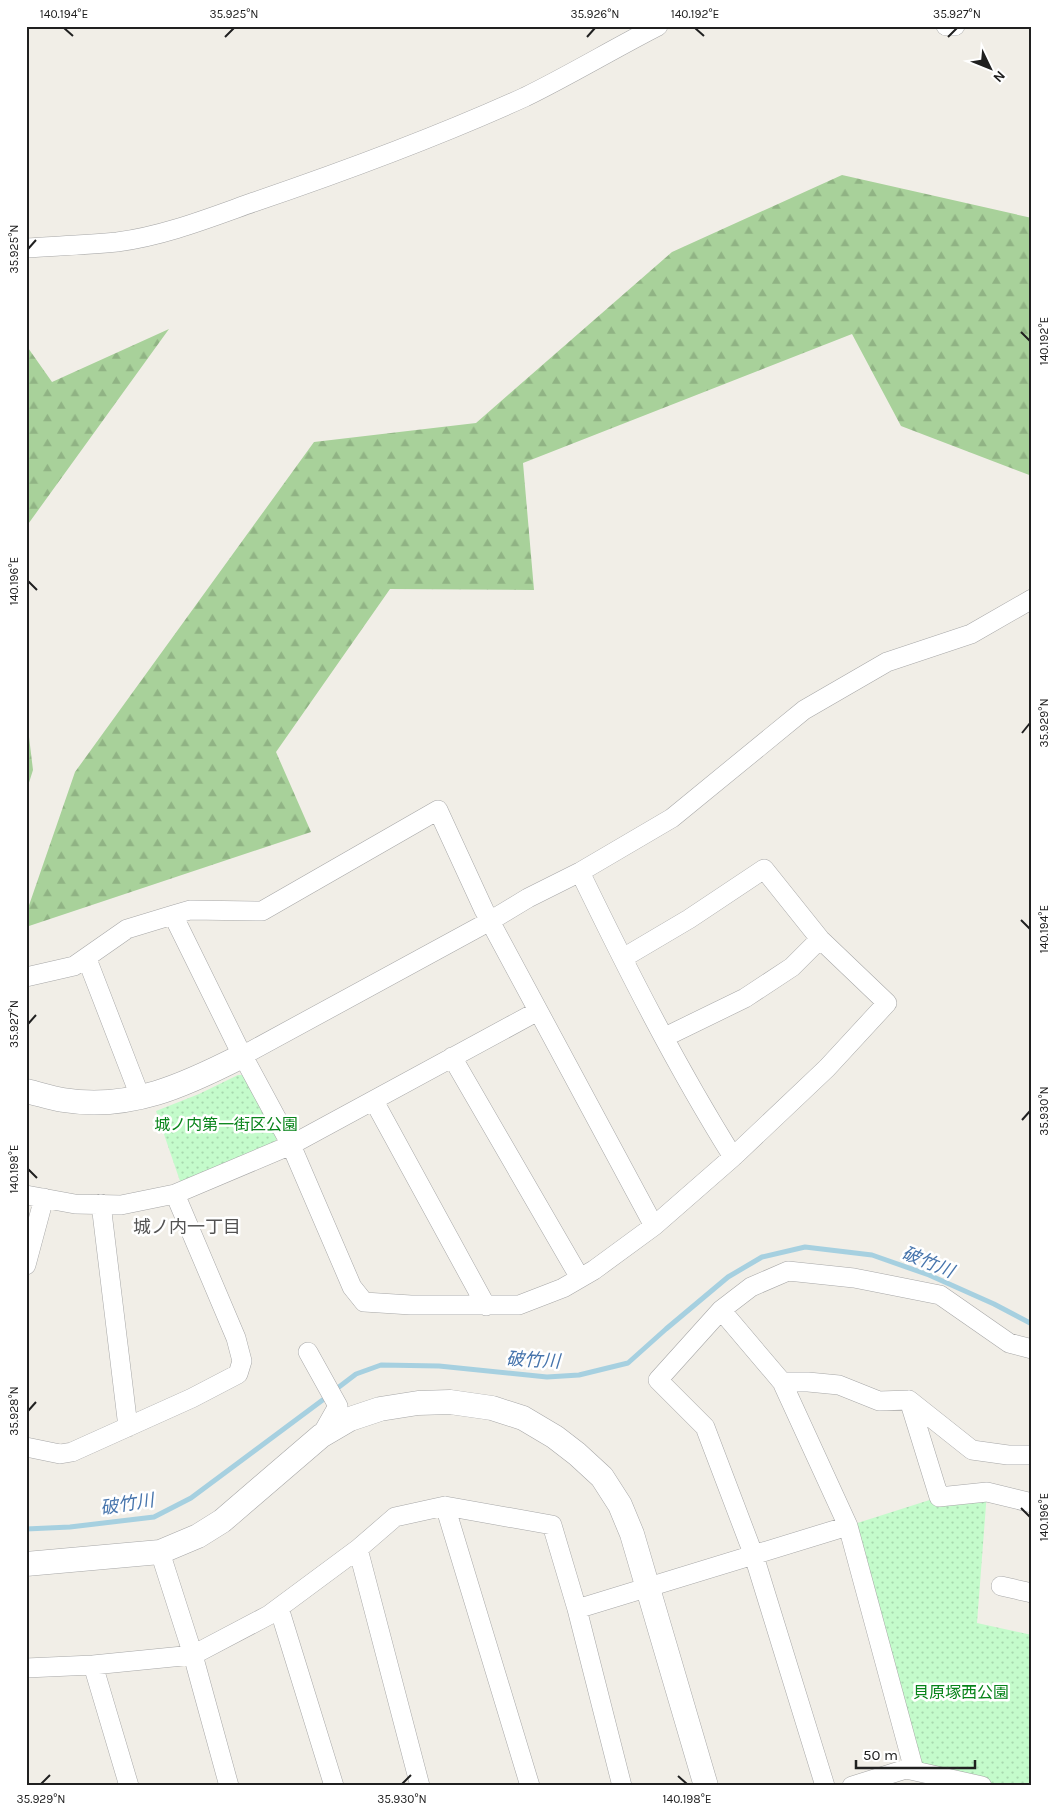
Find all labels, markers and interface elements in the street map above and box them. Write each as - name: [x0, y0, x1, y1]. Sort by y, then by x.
- text: 140.194°E: [40, 7, 88, 21]
- text: 35.925°N: [210, 7, 258, 21]
- text: 35.926°N: [570, 7, 620, 21]
- text: 140.192°E: [671, 7, 719, 21]
- text: 35.927°N: [933, 7, 981, 21]
- north arrow: [966, 42, 1016, 92]
- text: N: [989, 67, 1009, 86]
- text: 35.925°N: [7, 225, 21, 273]
- text: 140.192°E: [1037, 317, 1051, 365]
- text: 140.196°E: [7, 557, 21, 605]
- text: 35.929°N: [1037, 698, 1051, 748]
- text: 140.194°E: [1037, 905, 1051, 953]
- text: 35.927°N: [7, 1000, 21, 1048]
- text: 35.930°N: [1037, 1086, 1051, 1136]
- park label: 城ノ内第一街区公園: [154, 1115, 298, 1134]
- text: 140.198°E: [7, 1144, 21, 1194]
- district label: 城ノ内一丁目: [133, 1216, 241, 1238]
- water label: 破竹川: [899, 1242, 959, 1283]
- water label: 破竹川: [505, 1348, 563, 1373]
- text: 35.928°N: [7, 1386, 21, 1436]
- water label: 破竹川: [99, 1489, 157, 1519]
- text: 140.196°E: [1037, 1493, 1051, 1541]
- park label: 貝原塚西公園: [913, 1683, 1009, 1702]
- scale bar: [856, 1737, 974, 1769]
- text: 50 m: [863, 1746, 898, 1764]
- text: 35.929°N: [16, 1792, 66, 1806]
- text: 35.930°N: [377, 1792, 427, 1806]
- text: 140.198°E: [662, 1792, 712, 1806]

